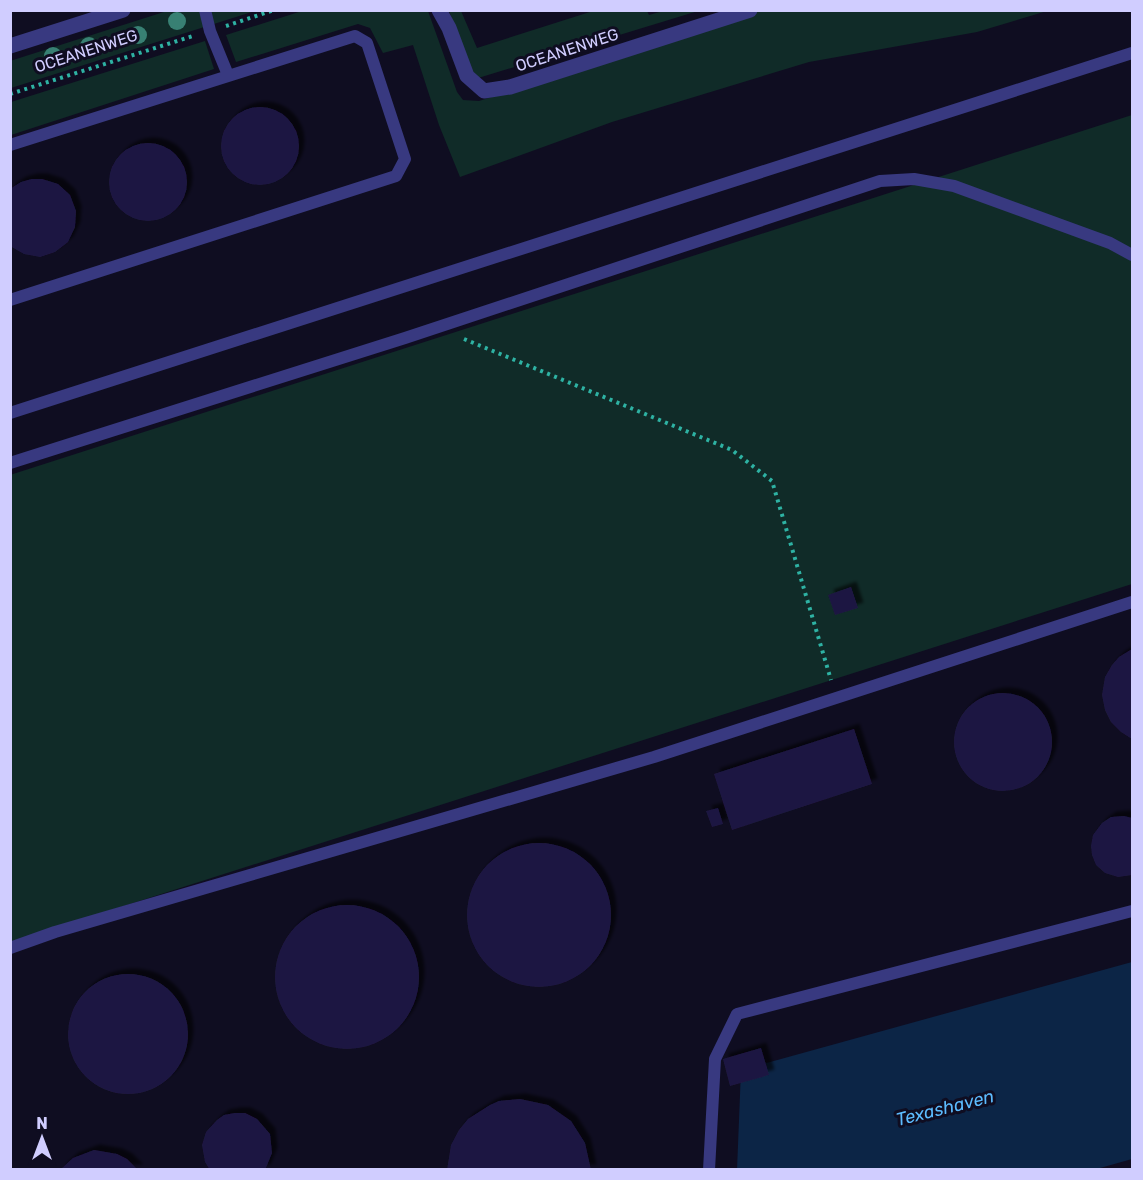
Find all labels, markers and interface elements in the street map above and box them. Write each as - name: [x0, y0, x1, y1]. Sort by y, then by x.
- street label: OCEANENWEG: [513, 24, 621, 76]
- street label: OCEANENWEG: [32, 25, 140, 77]
- water label: Texashaven: [894, 1085, 996, 1131]
- north arrow: [12, 1108, 72, 1168]
- text: N: [36, 1114, 48, 1133]

